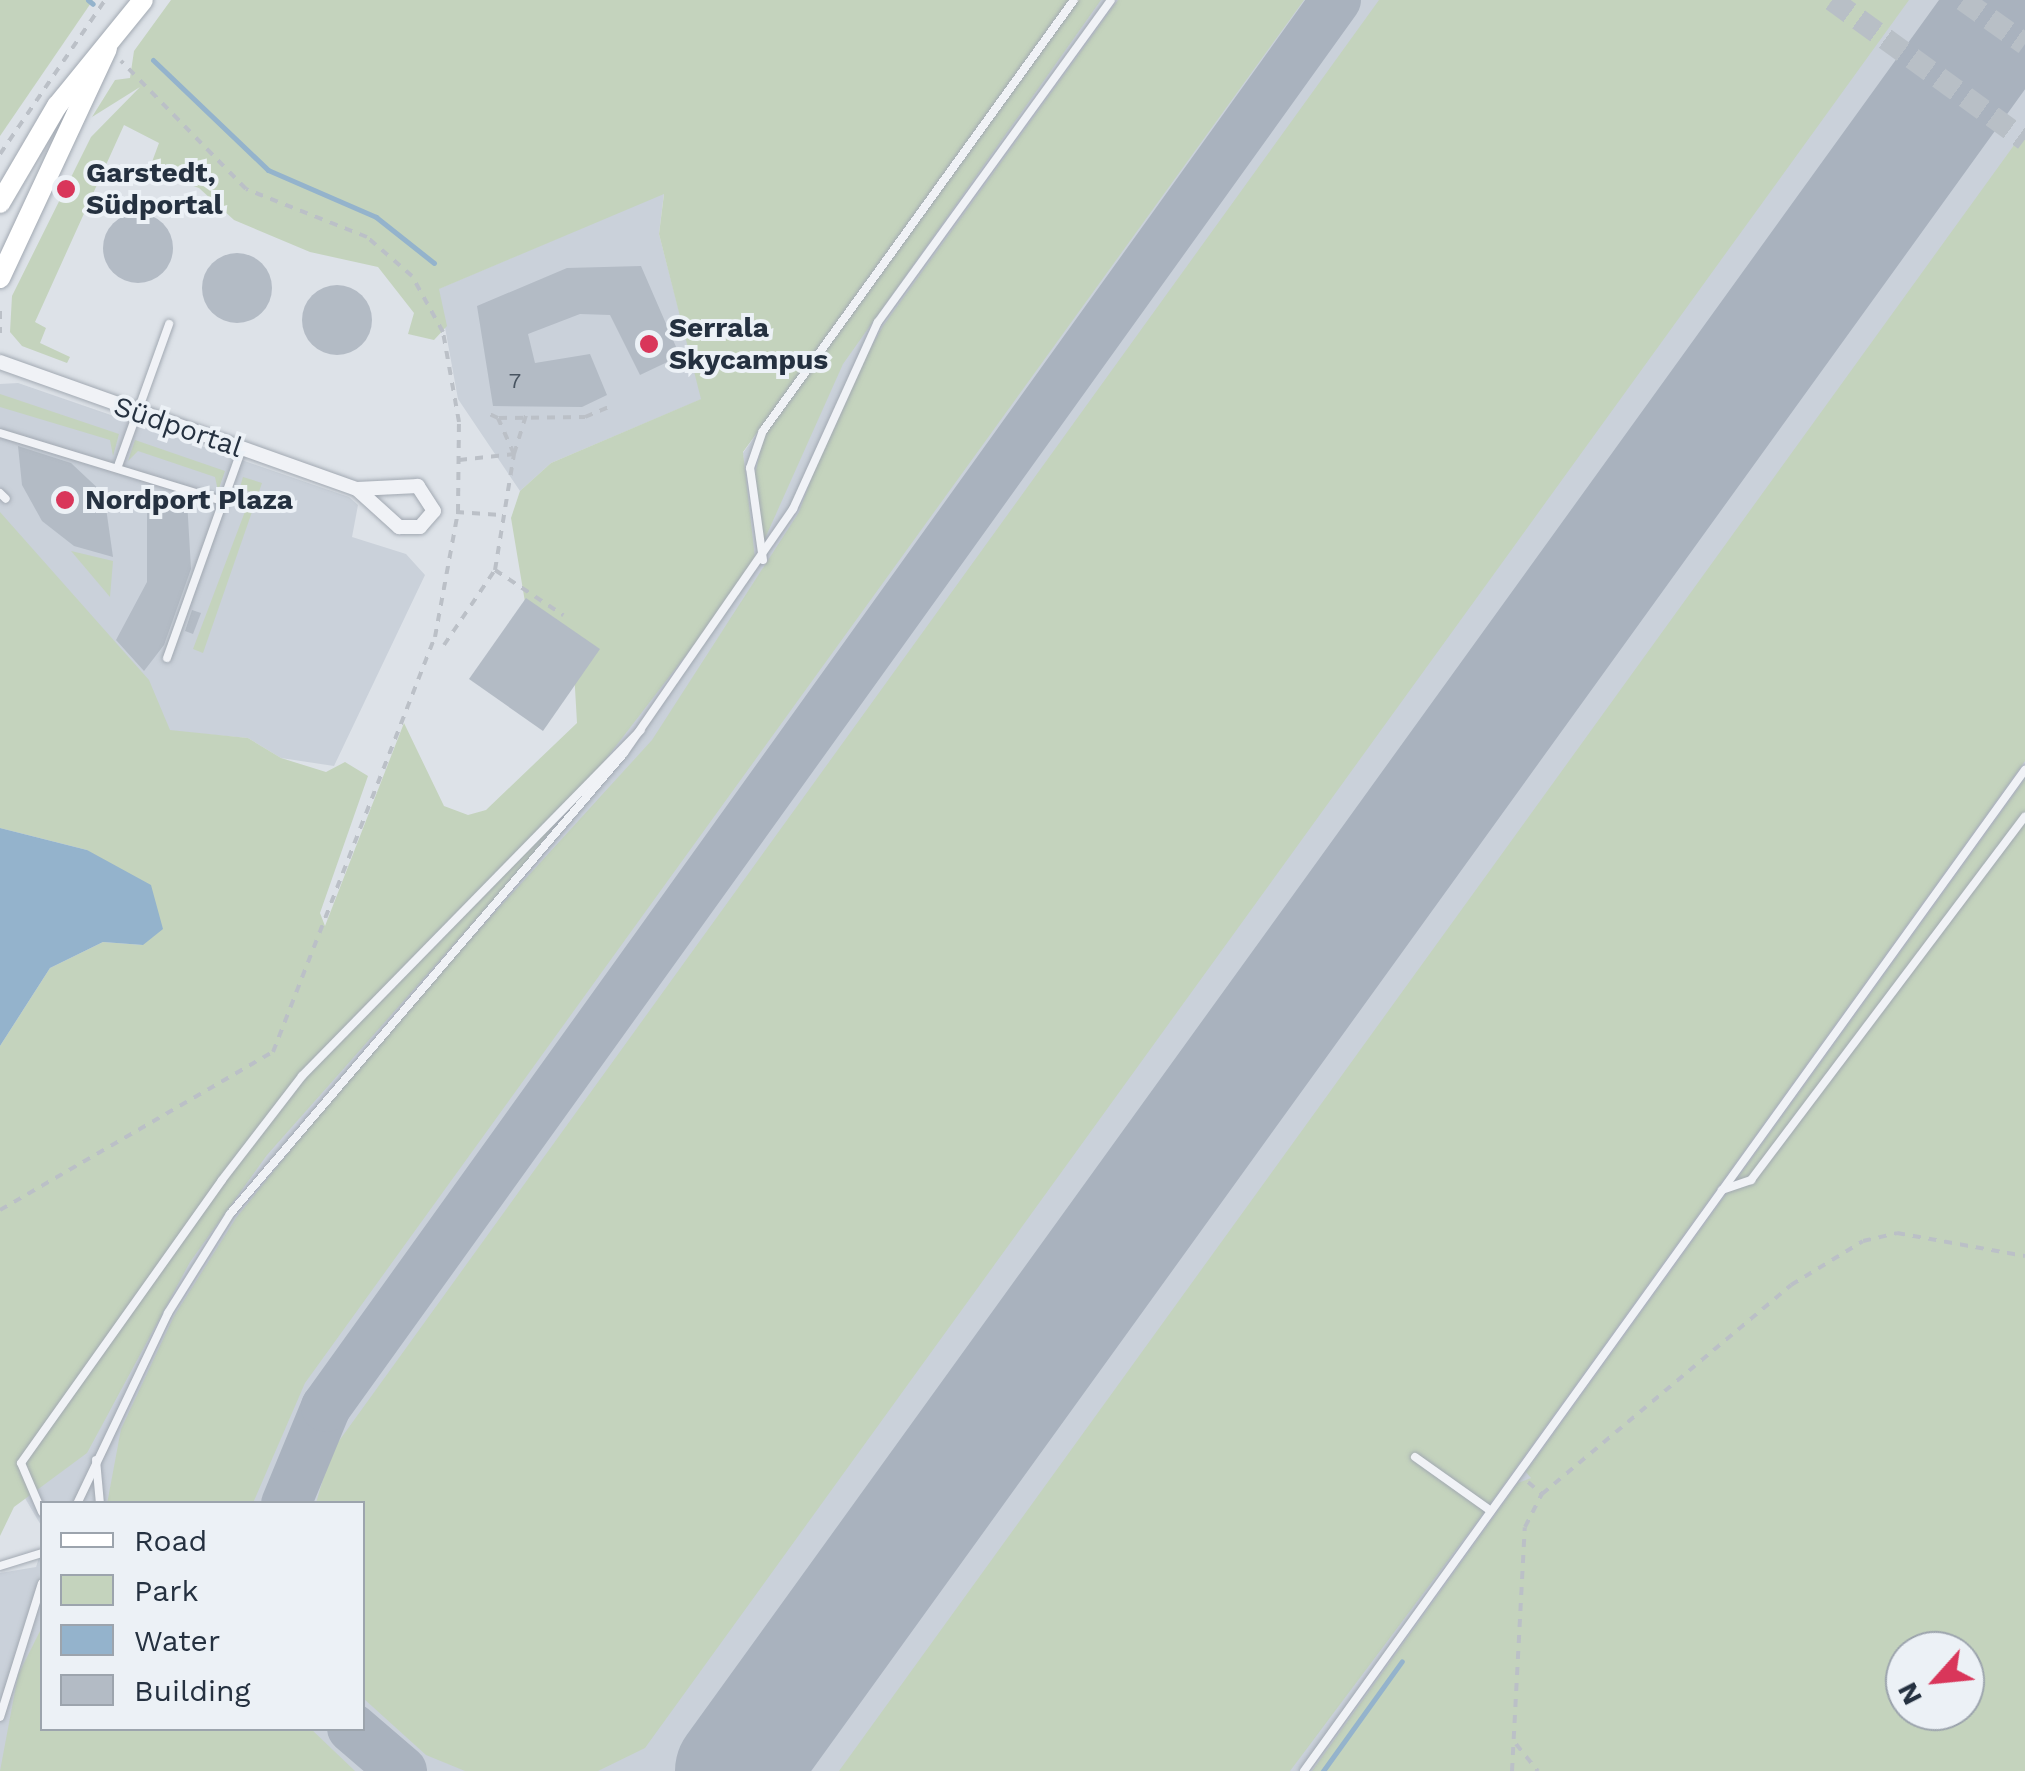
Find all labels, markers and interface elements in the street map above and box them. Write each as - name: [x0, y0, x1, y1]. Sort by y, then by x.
- place label: Garstedt, Südportal: [86, 156, 223, 222]
- marker: Garstedt, Südportal: [55, 178, 77, 200]
- place label: Serrala Skycampus: [669, 311, 828, 377]
- marker: Serrala Skycampus: [638, 333, 660, 355]
- house number: 7: [509, 368, 521, 394]
- street label: Südportal: [109, 389, 247, 465]
- place label: Nordport Plaza: [85, 483, 293, 517]
- marker: Nordport Plaza: [54, 489, 76, 511]
- legend: [40, 1501, 365, 1731]
- text: Road: [134, 1523, 207, 1558]
- text: Park: [134, 1573, 199, 1608]
- text: Water: [134, 1623, 220, 1658]
- north arrow: [1885, 1631, 1985, 1731]
- text: Building: [134, 1673, 251, 1708]
- text: N: [1890, 1677, 1929, 1711]

